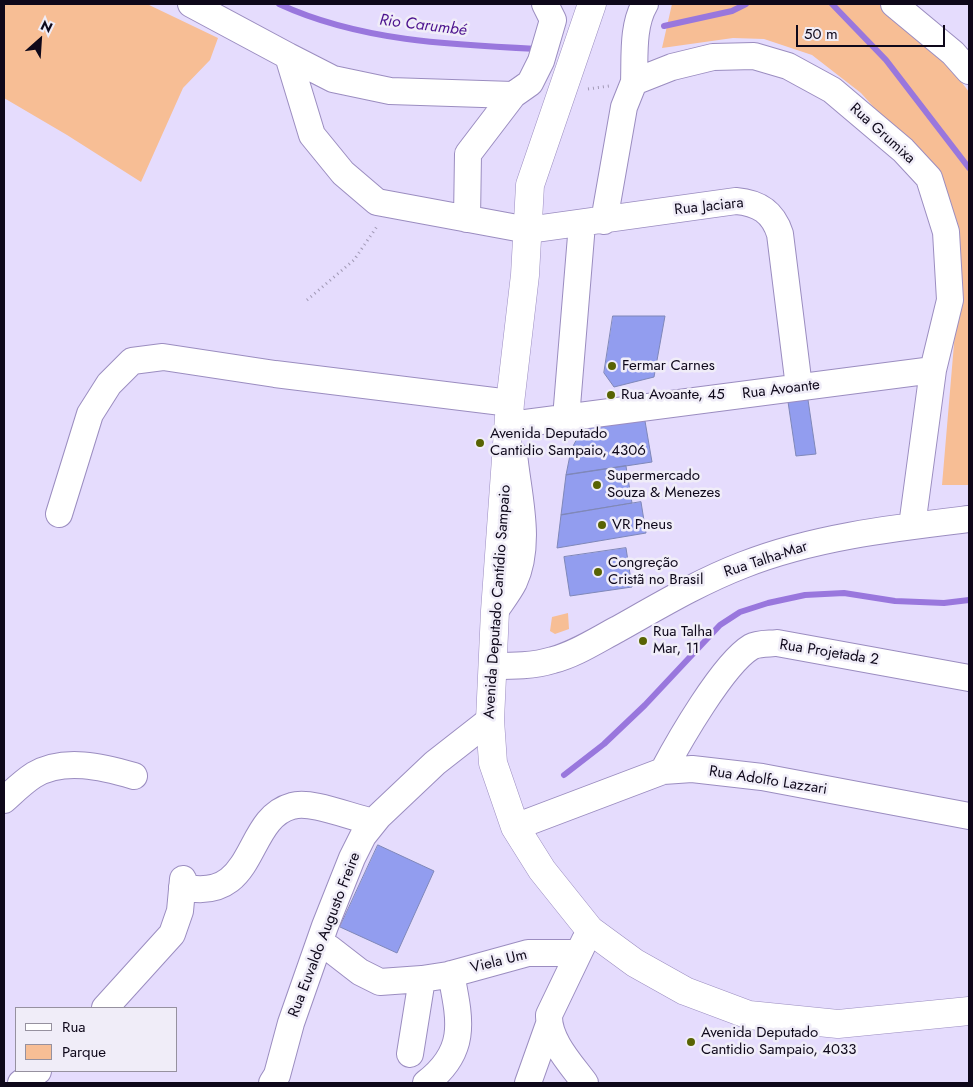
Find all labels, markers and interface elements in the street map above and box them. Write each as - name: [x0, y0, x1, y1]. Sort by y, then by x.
- water label: Rio Carumbé: [378, 11, 468, 41]
- north arrow: [15, 15, 65, 65]
- text: N: [37, 15, 56, 38]
- scale bar: [798, 15, 947, 47]
- text: 50 m: [804, 23, 838, 45]
- street label: Rua Grumixa: [846, 100, 918, 168]
- street label: Rua Jaciara: [674, 194, 744, 220]
- place label: Fermar Carnes: [622, 357, 715, 375]
- marker: Fermar Carnes: [606, 360, 618, 372]
- street label: Rua Avoante: [741, 376, 821, 404]
- place label: Rua Avoante, 45: [621, 386, 725, 404]
- marker: Rua Avoante, 45: [605, 389, 617, 401]
- place label: Avenida Deputado Cantidio Sampaio, 4306: [490, 425, 646, 460]
- marker: Avenida Deputado Cantidio Sampaio, 4306: [474, 437, 486, 449]
- place label: Supermercado Souza & Menezes: [607, 467, 720, 502]
- marker: Supermercado Souza & Menezes: [591, 479, 603, 491]
- street label: Avenida Deputado Cantídio Sampaio: [481, 484, 515, 720]
- place label: VR Pneus: [612, 516, 672, 534]
- marker: VR Pneus: [596, 519, 608, 531]
- street label: Rua Talha-Mar: [722, 538, 810, 582]
- place label: Congreção Cristã no Brasil: [608, 554, 703, 589]
- marker: Congreção Cristã no Brasil: [592, 566, 604, 578]
- place label: Rua Talha Mar, 11: [653, 623, 712, 658]
- marker: Rua Talha Mar, 11: [637, 635, 649, 647]
- street label: Rua Projetada 2: [778, 636, 880, 670]
- street label: Rua Adolfo Lazzari: [708, 763, 828, 799]
- street label: Rua Euvaldo Augusto Freire: [285, 850, 365, 1020]
- street label: Viela Um: [469, 946, 529, 978]
- legend: [15, 1007, 178, 1072]
- text: Rua: [62, 1016, 86, 1038]
- place label: Avenida Deputado Cantidio Sampaio, 4033: [701, 1024, 856, 1059]
- marker: Avenida Deputado Cantidio Sampaio, 4033: [685, 1036, 697, 1048]
- text: Parque: [62, 1041, 106, 1063]

